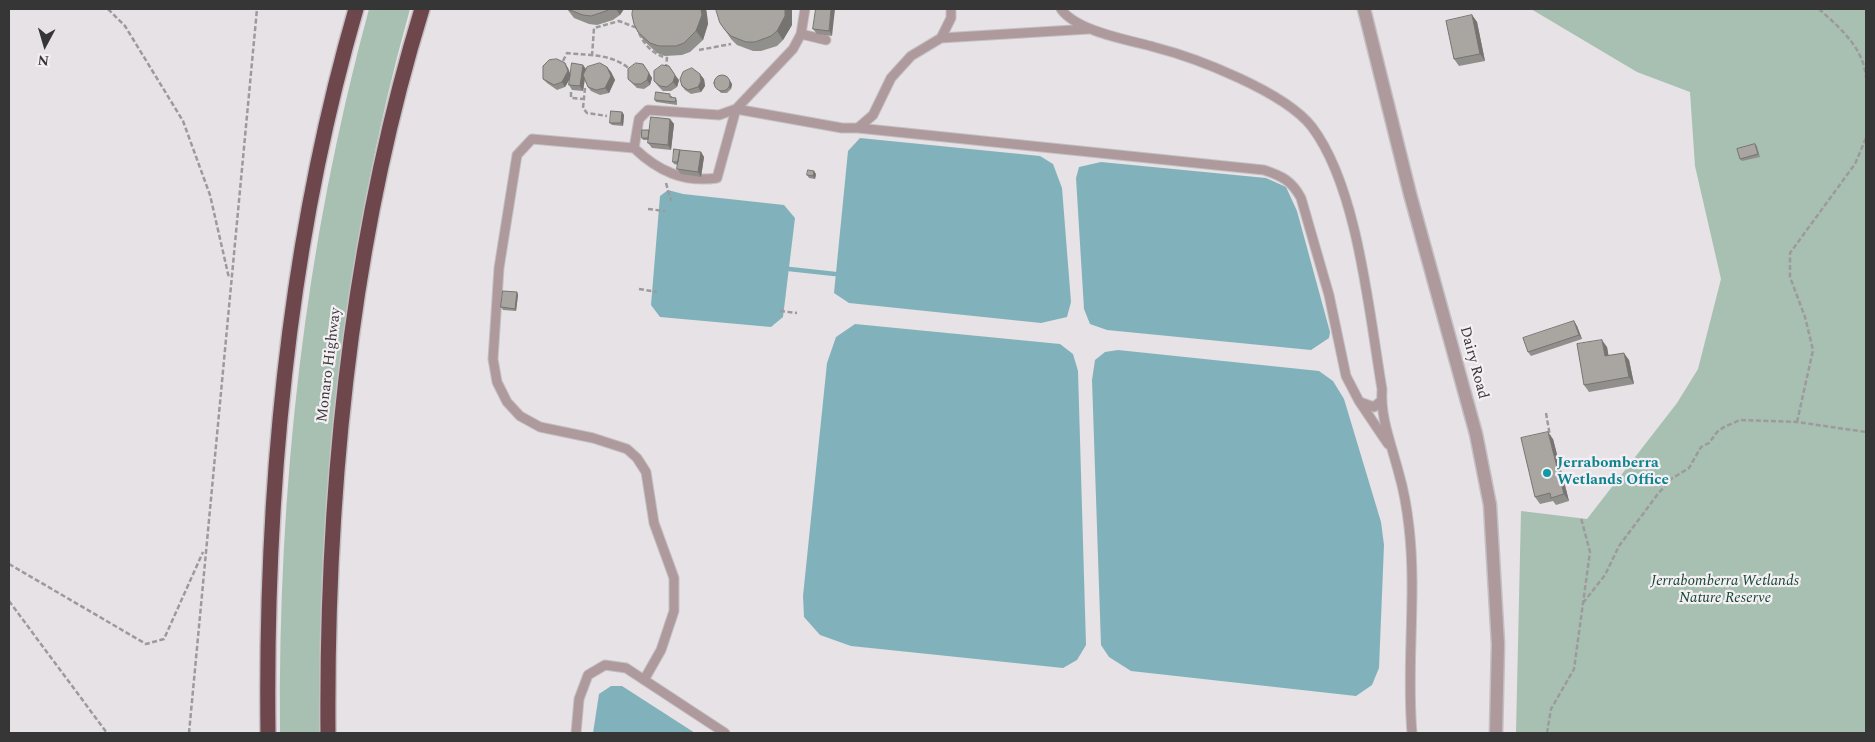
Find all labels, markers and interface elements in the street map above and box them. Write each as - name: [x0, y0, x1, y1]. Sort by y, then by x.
- north arrow: [20, 20, 70, 70]
- text: N: [37, 49, 50, 71]
- street label: Monaro Highway: [314, 307, 346, 423]
- street label: Dairy Road: [1455, 325, 1491, 401]
- place label: Jerrabomberra Wetlands Office: [1557, 455, 1669, 490]
- marker: Jerrabomberra Wetlands Office: [1541, 467, 1553, 479]
- park label: Jerrabomberra Wetlands Nature Reserve: [1651, 573, 1799, 608]

